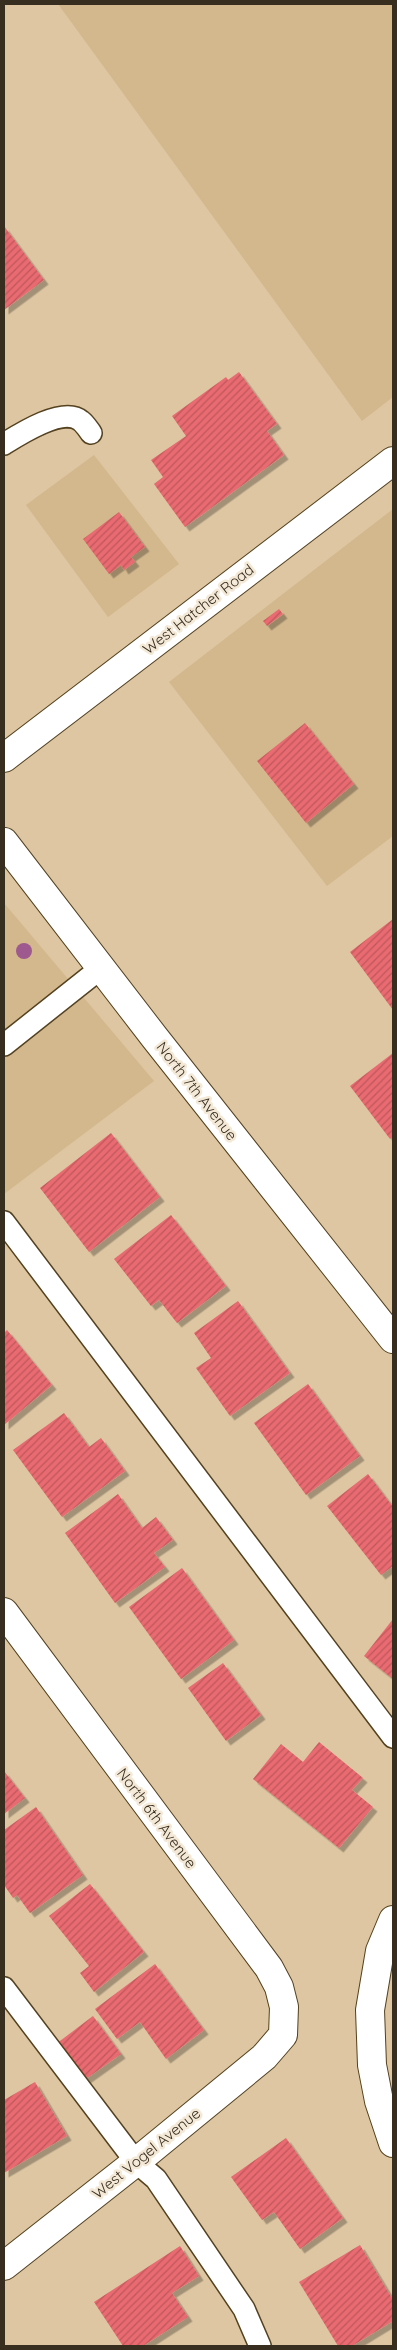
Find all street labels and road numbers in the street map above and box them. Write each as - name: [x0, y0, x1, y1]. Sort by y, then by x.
- street label: West Hatcher Road: [139, 560, 257, 658]
- street label: North 7th Avenue: [153, 1038, 241, 1144]
- street label: North 6th Avenue: [113, 1764, 201, 1872]
- street label: West Vogel Avenue: [88, 2103, 204, 2203]

